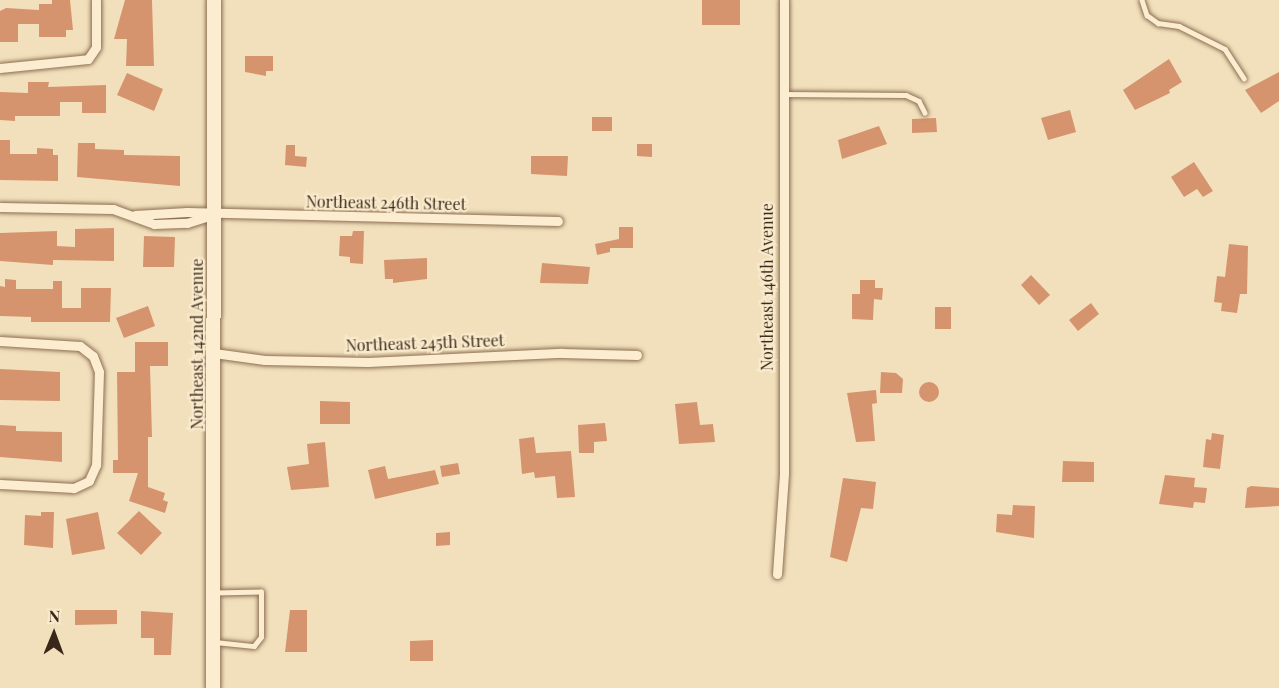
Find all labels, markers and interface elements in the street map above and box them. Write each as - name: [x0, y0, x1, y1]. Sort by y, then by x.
- street label: Northeast 246th Street: [306, 192, 466, 214]
- street label: Northeast 146th Avenue: [757, 203, 777, 371]
- street label: Northeast 142nd Avenue: [187, 258, 207, 430]
- street label: Northeast 245th Street: [345, 331, 505, 355]
- north arrow: [24, 604, 84, 664]
- text: N: [48, 605, 60, 626]

